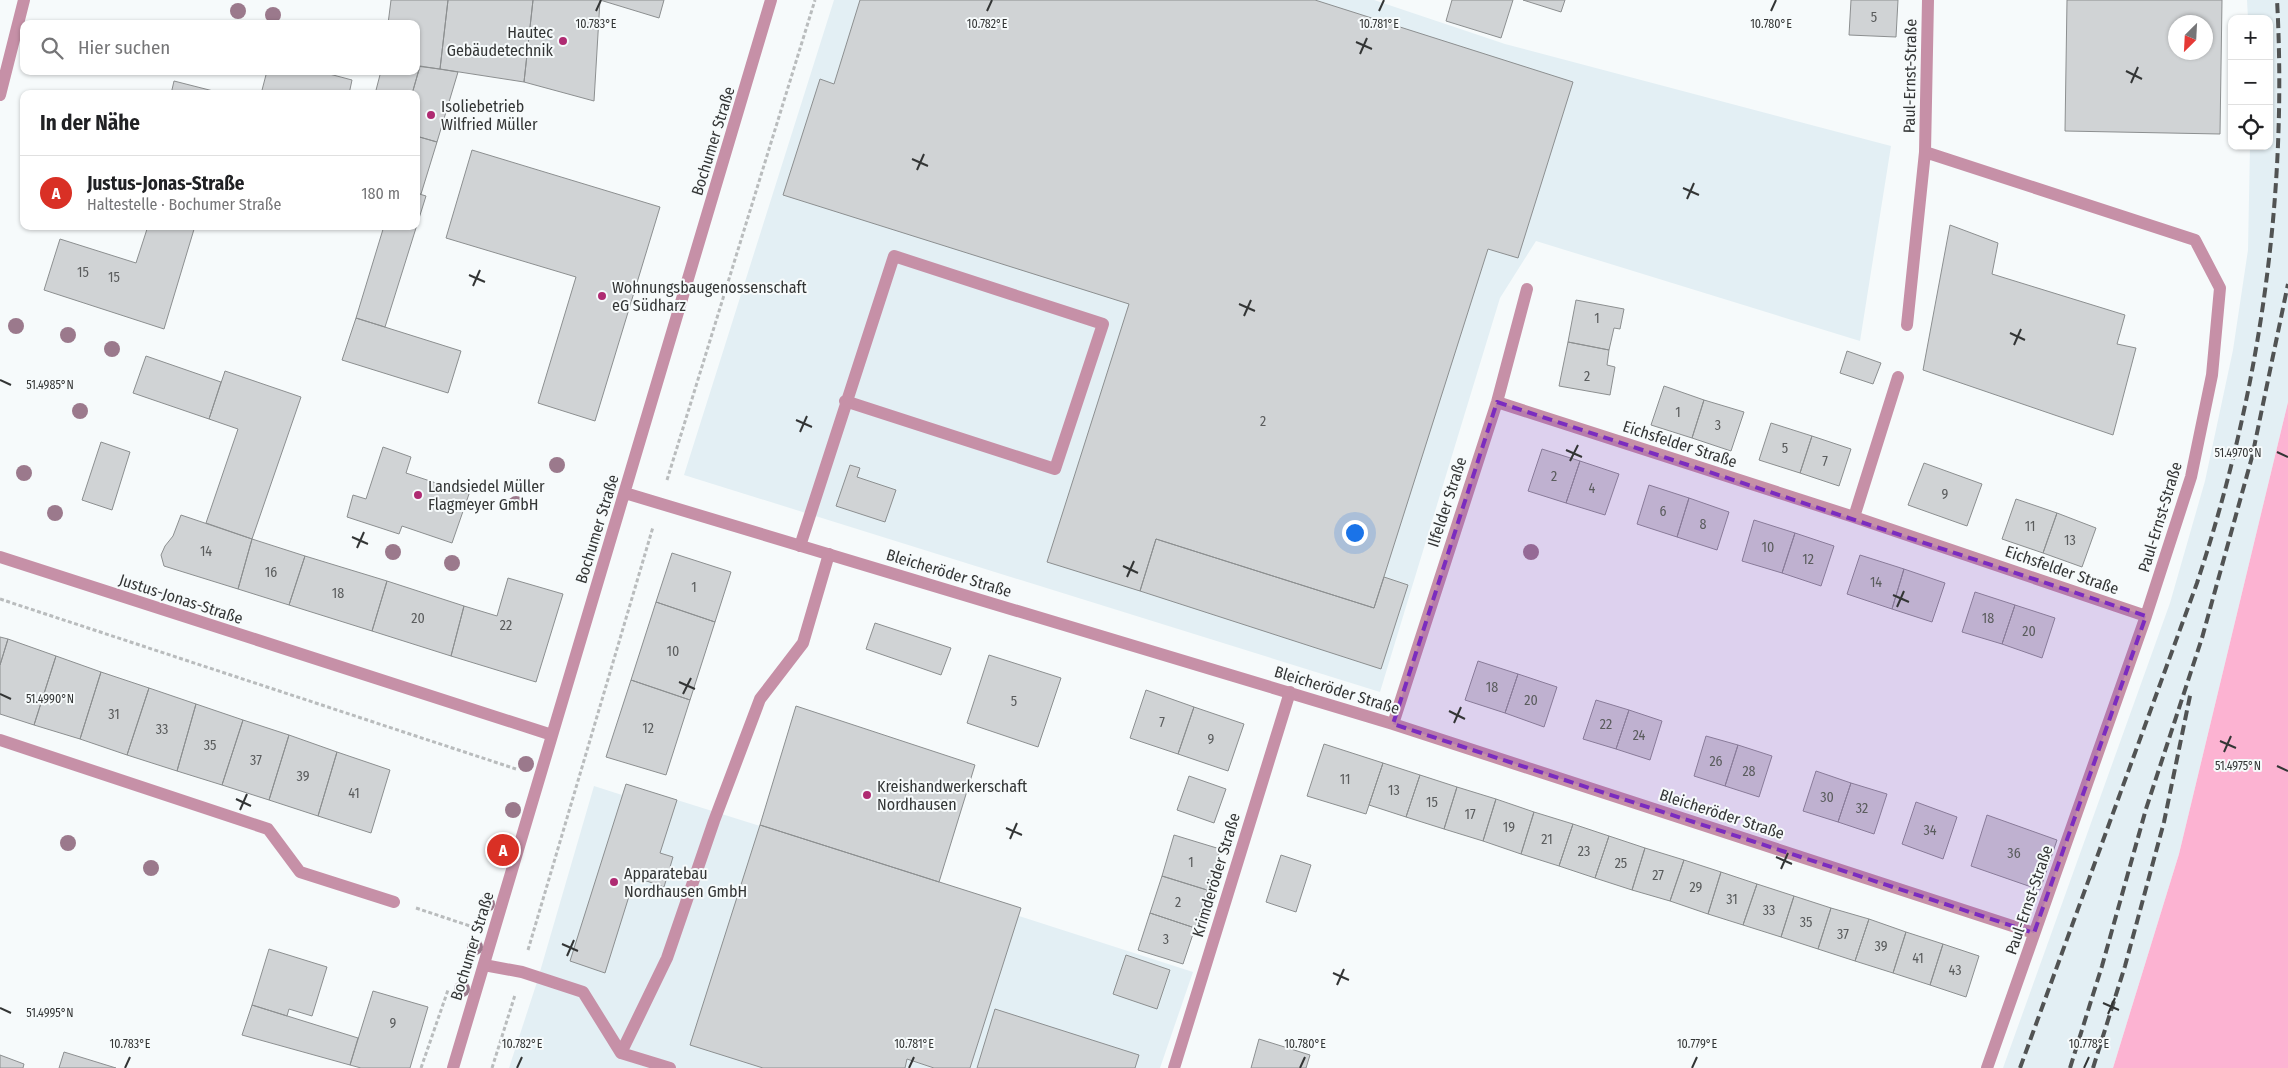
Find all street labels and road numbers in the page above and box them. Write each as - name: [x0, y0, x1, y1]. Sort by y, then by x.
- street label: Paul-Ernst-Straße: [1900, 19, 1920, 133]
- street label: Bochumer Straße: [687, 84, 739, 198]
- street label: Eichsfelder Straße: [1621, 417, 1740, 471]
- street label: Ilfelder Straße: [1424, 454, 1471, 549]
- street label: Paul-Ernst-Straße: [2134, 459, 2186, 574]
- street label: Bochumer Straße: [571, 472, 623, 586]
- street label: Eichsfelder Straße: [2003, 542, 2121, 598]
- street label: Bleicheröder Straße: [884, 545, 1014, 601]
- street label: Justus-Jonas-Straße: [117, 570, 245, 628]
- street label: Bleicheröder Straße: [1272, 662, 1402, 718]
- street label: Bleicheröder Straße: [1657, 785, 1787, 843]
- street label: Krimderöder Straße: [1188, 811, 1244, 939]
- street label: Paul-Ernst-Straße: [2001, 843, 2057, 957]
- street label: Bochumer Straße: [446, 889, 498, 1003]

